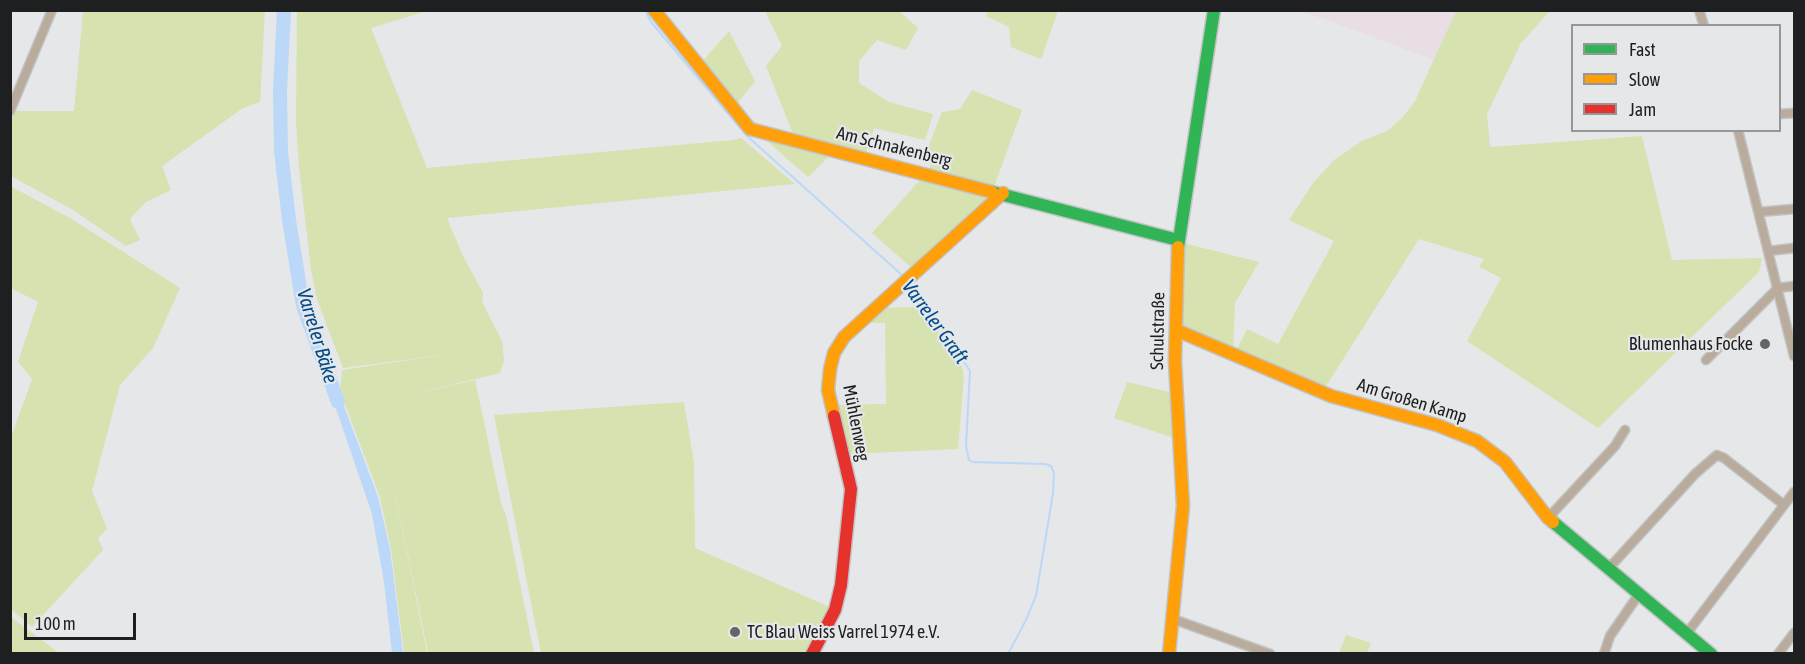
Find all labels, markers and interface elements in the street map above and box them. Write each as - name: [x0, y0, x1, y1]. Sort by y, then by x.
- legend: [1571, 24, 1781, 132]
- text: Fast: [1629, 39, 1656, 60]
- text: Slow: [1629, 69, 1660, 90]
- text: Jam: [1629, 99, 1656, 120]
- street label: Am Schnakenberg: [834, 122, 954, 172]
- water label: Varreler Graft: [896, 275, 974, 369]
- water label: Varreler Bäke: [291, 286, 343, 386]
- street label: Schulstraße: [1147, 292, 1169, 370]
- place label: Blumenhaus Focke: [1629, 333, 1753, 355]
- marker: Blumenhaus Focke: [1758, 337, 1772, 351]
- street label: Am Großen Kamp: [1354, 374, 1470, 428]
- street label: Mühlenweg: [838, 383, 874, 463]
- scale bar: [27, 601, 140, 639]
- text: 100 m: [35, 613, 76, 634]
- place label: TC Blau Weiss Varrel 1974 e.V.: [747, 621, 940, 643]
- marker: TC Blau Weiss Varrel 1974 e.V.: [728, 625, 742, 639]

